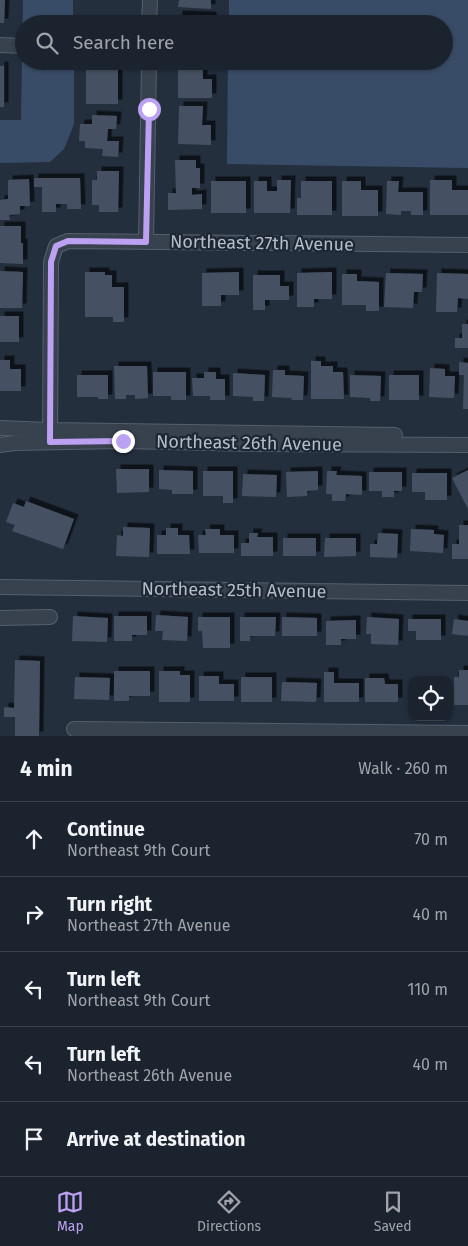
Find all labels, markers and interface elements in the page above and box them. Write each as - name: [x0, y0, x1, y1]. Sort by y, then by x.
- search box: [15, 15, 453, 70]
- icon: search: [33, 29, 61, 57]
- text: Search here: [73, 31, 174, 54]
- route start: [138, 98, 161, 121]
- street label: Northeast 27th Avenue: [170, 230, 354, 256]
- route end: [112, 430, 135, 453]
- street label: Northeast 26th Avenue: [156, 430, 342, 456]
- street label: Northeast 25th Avenue: [141, 577, 327, 603]
- map controls: [408, 676, 453, 721]
- button: locate: [408, 676, 453, 721]
- text: 4 min: [20, 756, 73, 782]
- text: Walk · 260 m: [358, 759, 448, 778]
- text: Continue: [67, 818, 145, 841]
- icon: ahead: [20, 825, 48, 853]
- text: 70 m: [414, 830, 448, 849]
- text: Northeast 9th Court: [67, 841, 210, 860]
- text: Turn right: [67, 893, 152, 916]
- icon: right: [20, 900, 48, 928]
- text: 40 m: [413, 905, 448, 924]
- text: Northeast 27th Avenue: [67, 916, 231, 935]
- text: Turn left: [67, 968, 141, 991]
- icon: left: [20, 975, 48, 1003]
- text: 110 m: [407, 980, 448, 999]
- text: Northeast 9th Court: [67, 991, 210, 1010]
- text: Turn left: [67, 1043, 141, 1066]
- icon: left: [20, 1050, 48, 1078]
- text: 40 m: [413, 1055, 448, 1074]
- text: Northeast 26th Avenue: [67, 1066, 232, 1085]
- icon: arrive: [20, 1125, 48, 1153]
- text: Arrive at destination: [67, 1128, 246, 1151]
- tab: Map: [56, 1188, 84, 1235]
- tab: Directions: [197, 1188, 261, 1235]
- tab: Saved: [374, 1188, 412, 1235]

